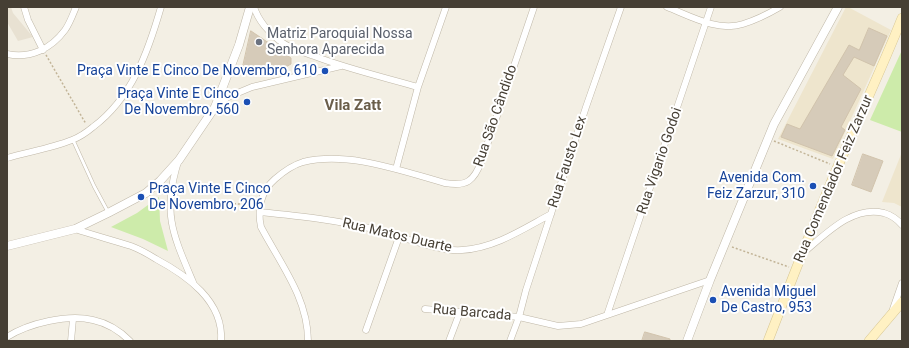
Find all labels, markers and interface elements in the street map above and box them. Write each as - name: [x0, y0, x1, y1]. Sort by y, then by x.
- place label: Matriz Paroquial Nossa Senhora Aparecida: [267, 26, 413, 58]
- marker: Matriz Paroquial Nossa Senhora Aparecida: [254, 37, 264, 47]
- place label: Praça Vinte E Cinco De Novembro, 610: [77, 63, 317, 79]
- street label: Rua São Cândido: [471, 63, 521, 169]
- marker: Praça Vinte E Cinco De Novembro, 610: [320, 66, 330, 76]
- place label: Praça Vinte E Cinco De Novembro, 560: [117, 86, 239, 118]
- street label: Rua Comendador Feiz Zarzur: [791, 93, 877, 265]
- marker: Praça Vinte E Cinco De Novembro, 560: [242, 97, 252, 107]
- district label: Vila Zatt: [325, 97, 381, 115]
- street label: Rua Vigario Godoi: [634, 105, 686, 217]
- street label: Rua Fausto Lex: [545, 114, 591, 210]
- place label: Avenida Com. Feiz Zarzur, 310: [707, 170, 805, 202]
- place label: Praça Vinte E Cinco De Novembro, 206: [149, 181, 271, 214]
- marker: Avenida Com. Feiz Zarzur, 310: [808, 181, 818, 191]
- marker: Praça Vinte E Cinco De Novembro, 206: [136, 192, 146, 202]
- street label: Rua Matos Duarte: [341, 215, 453, 257]
- place label: Avenida Miguel De Castro, 953: [721, 284, 816, 316]
- marker: Avenida Miguel De Castro, 953: [708, 295, 718, 305]
- street label: Rua Barcada: [432, 301, 512, 325]

